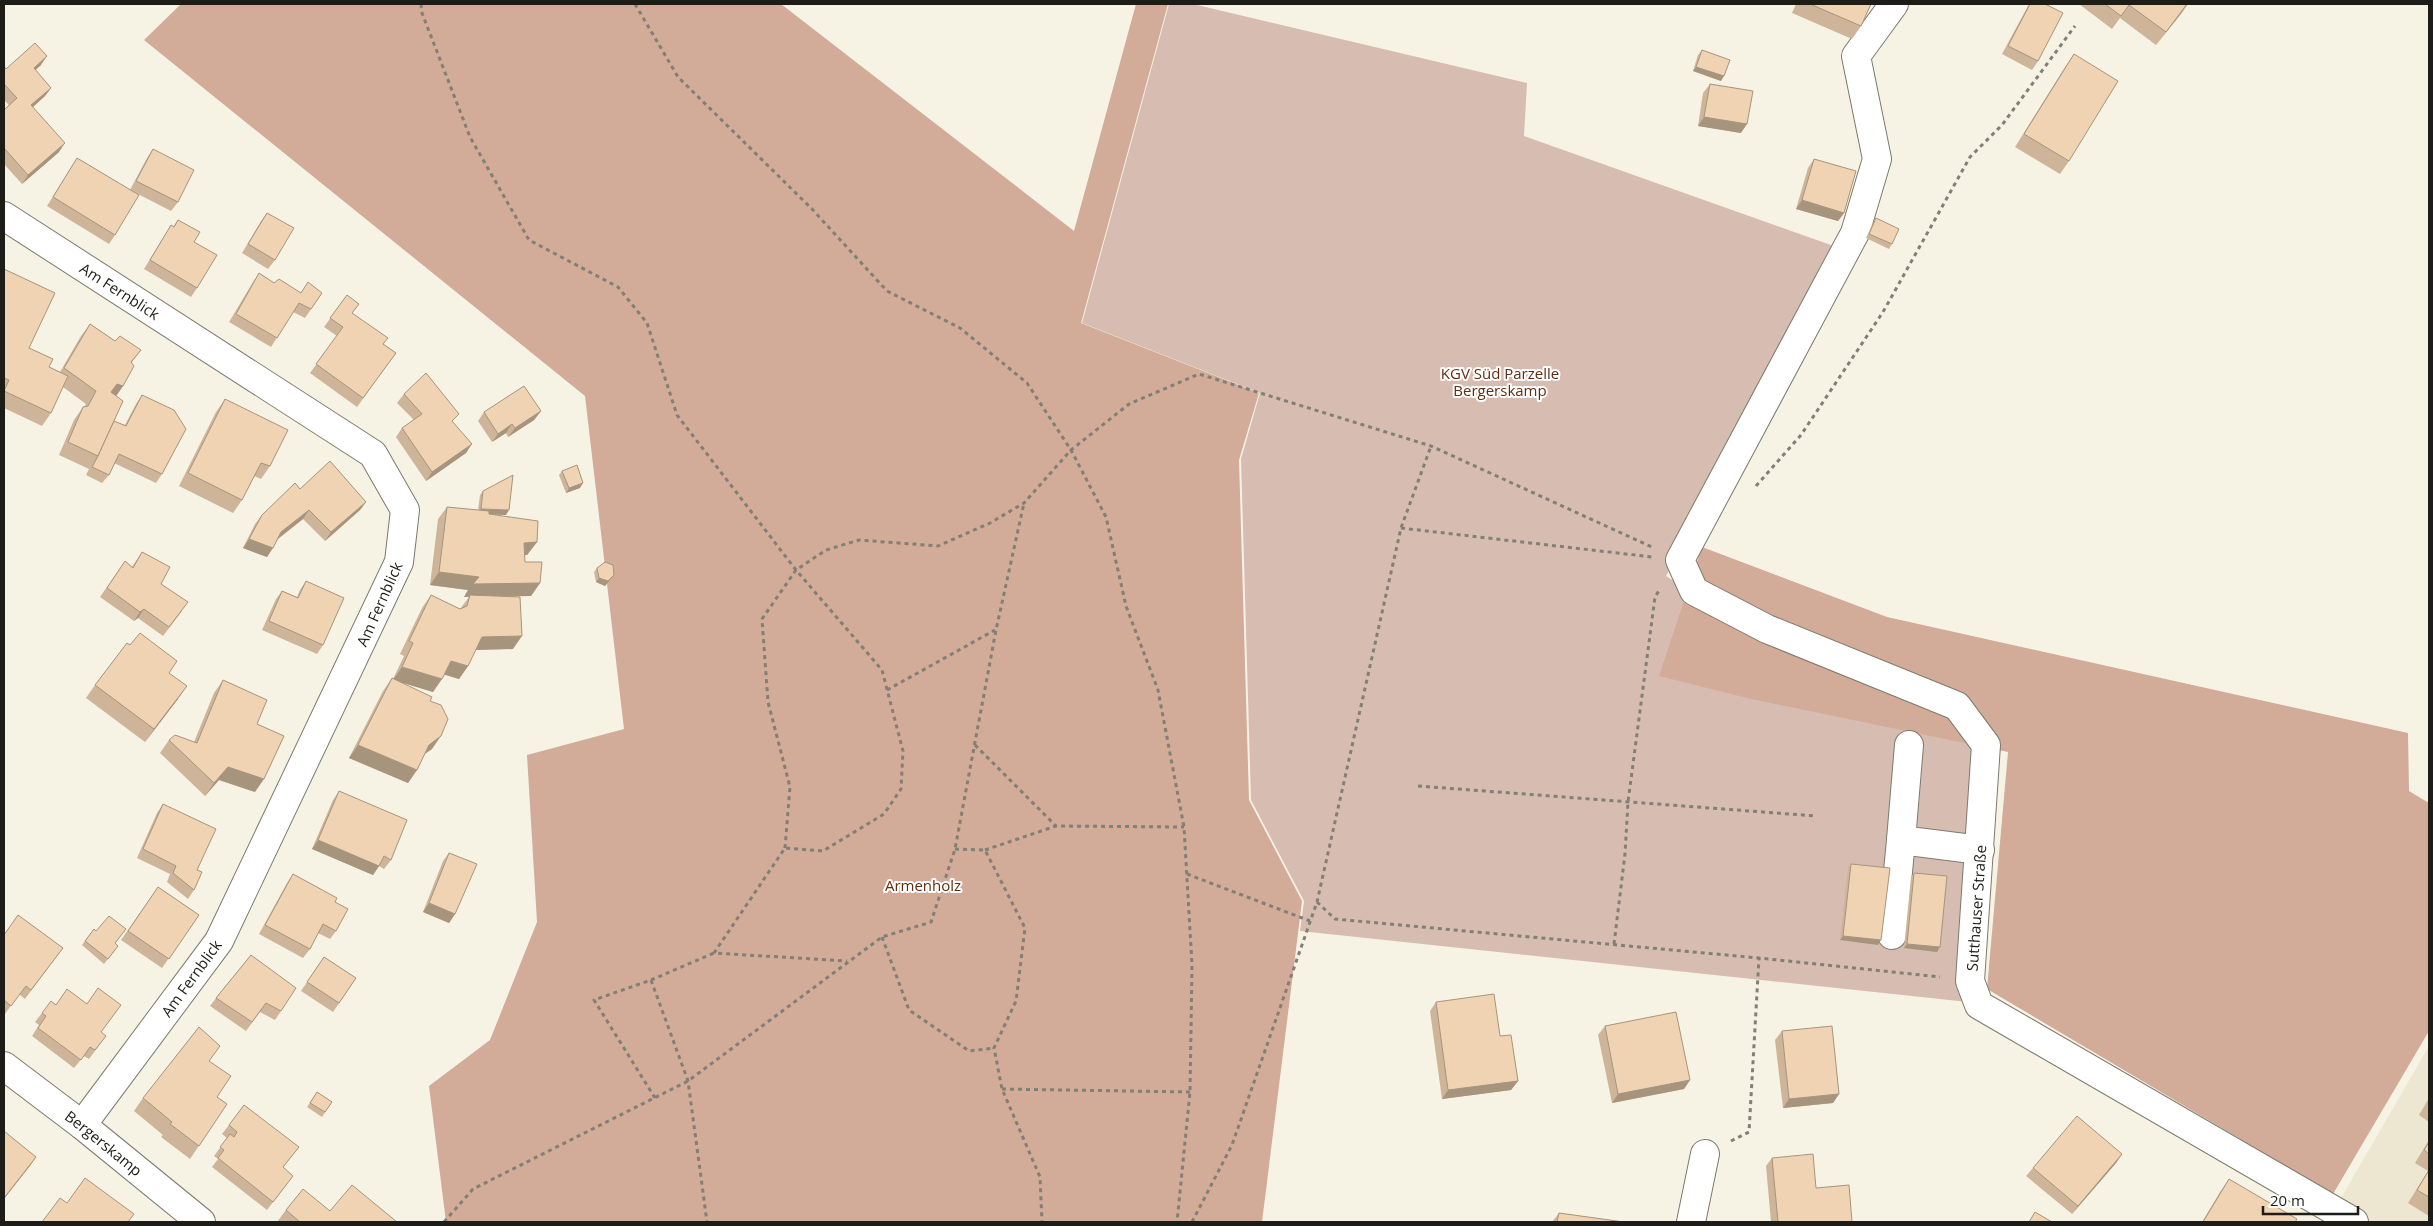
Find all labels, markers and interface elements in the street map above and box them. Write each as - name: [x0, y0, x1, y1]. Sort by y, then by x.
- street label: Am Fernblick: [76, 258, 164, 324]
- park label: KGV Süd Parzelle Bergerskamp: [1441, 363, 1559, 400]
- street label: Am Fernblick: [351, 558, 407, 649]
- street label: Sutthauser Straße: [1962, 844, 1990, 972]
- park label: Armenholz: [885, 875, 961, 895]
- street label: Am Fernblick: [156, 935, 226, 1021]
- street label: Bergerskamp: [61, 1106, 146, 1180]
- scale bar: [2263, 1184, 2358, 1216]
- text: 20 m: [2270, 1190, 2305, 1210]

